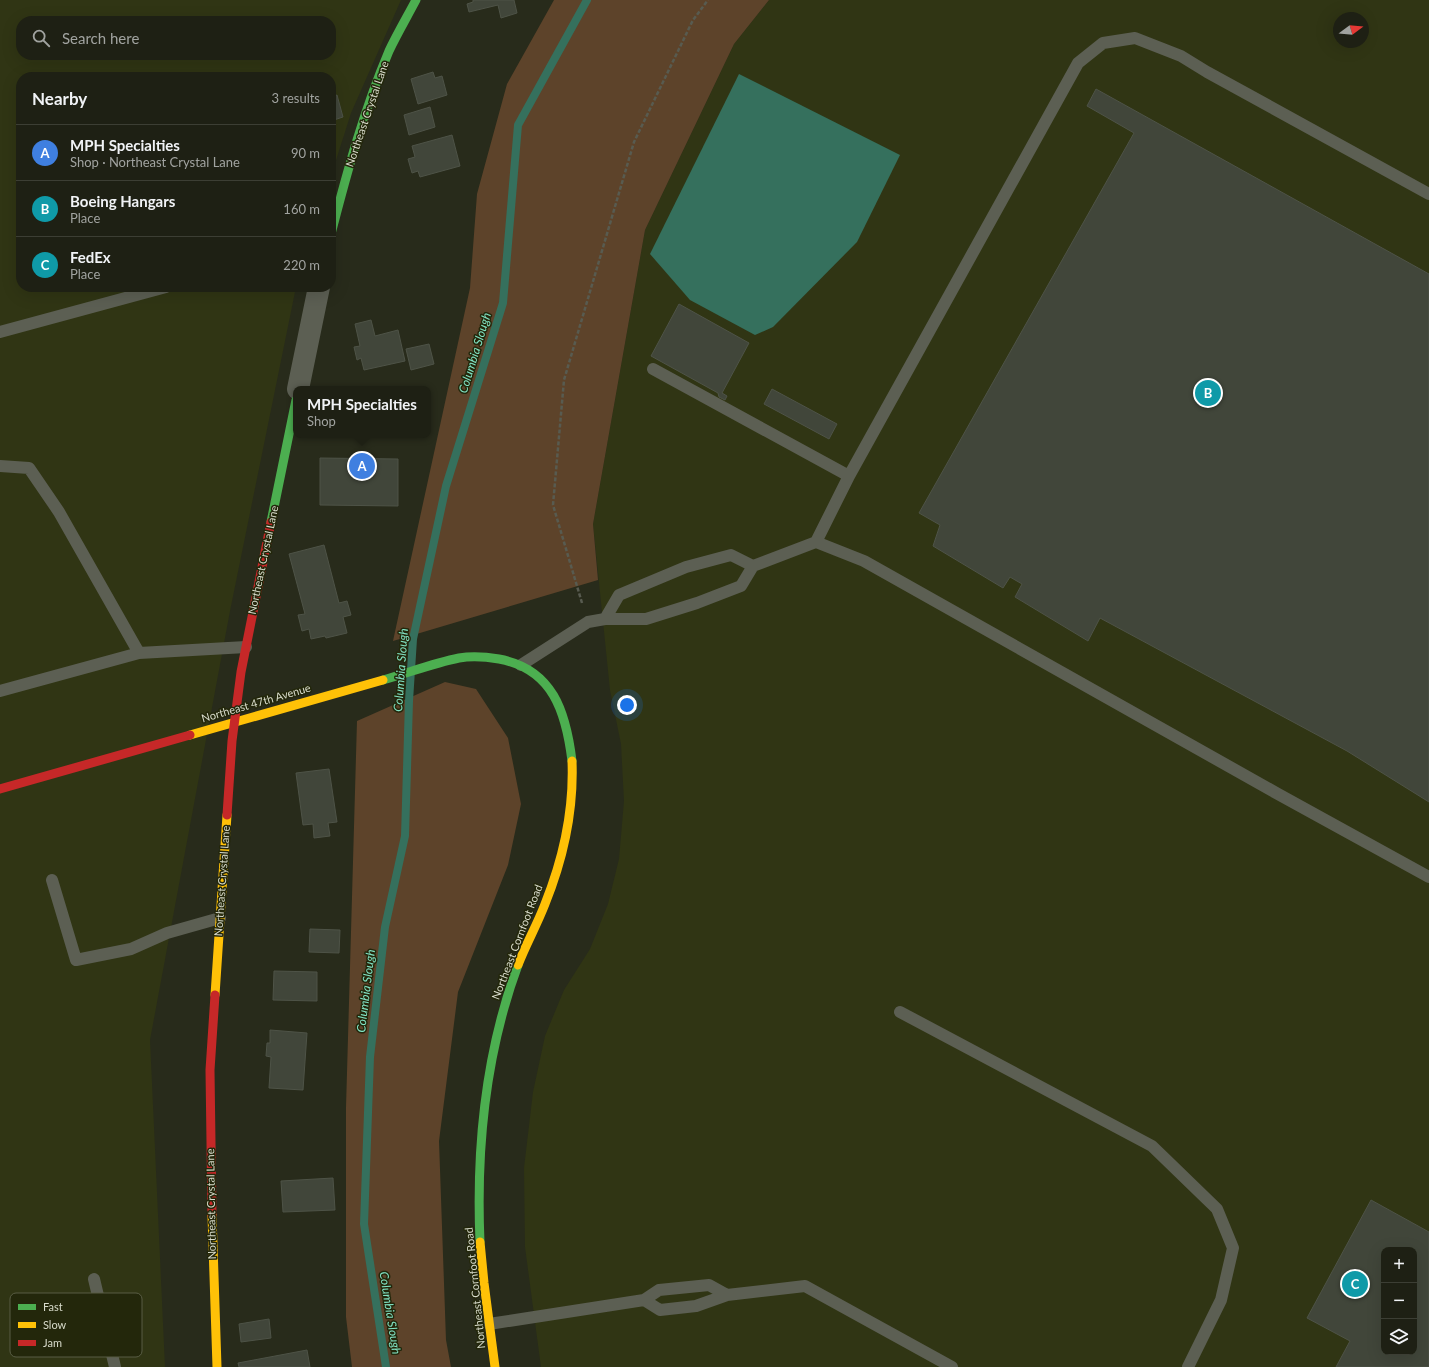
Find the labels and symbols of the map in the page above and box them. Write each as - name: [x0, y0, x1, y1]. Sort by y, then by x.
- north arrow: [1333, 12, 1369, 48]
- street label: Northeast Crystal Lane: [342, 59, 391, 168]
- water label: Columbia Slough: [455, 311, 494, 395]
- pin: B: [1195, 378, 1221, 408]
- pin: A: [349, 451, 375, 481]
- street label: Northeast Crystal Lane: [245, 504, 280, 615]
- water label: Columbia Slough: [390, 628, 411, 712]
- street label: Northeast 47th Avenue: [200, 681, 312, 724]
- your location: [617, 695, 637, 715]
- street label: Northeast Crystal Lane: [211, 825, 232, 937]
- street label: Northeast Cornfoot Road: [489, 882, 544, 1001]
- water label: Columbia Slough: [353, 949, 378, 1033]
- street label: Northeast Crystal Lane: [203, 1148, 218, 1260]
- street label: Northeast Cornfoot Road: [462, 1227, 487, 1349]
- pin: C: [1342, 1269, 1368, 1299]
- water label: Columbia Slough: [377, 1270, 404, 1355]
- legend: [10, 1293, 142, 1357]
- text: Fast: [43, 1300, 63, 1313]
- text: Slow: [43, 1318, 67, 1331]
- text: Jam: [43, 1336, 62, 1349]

